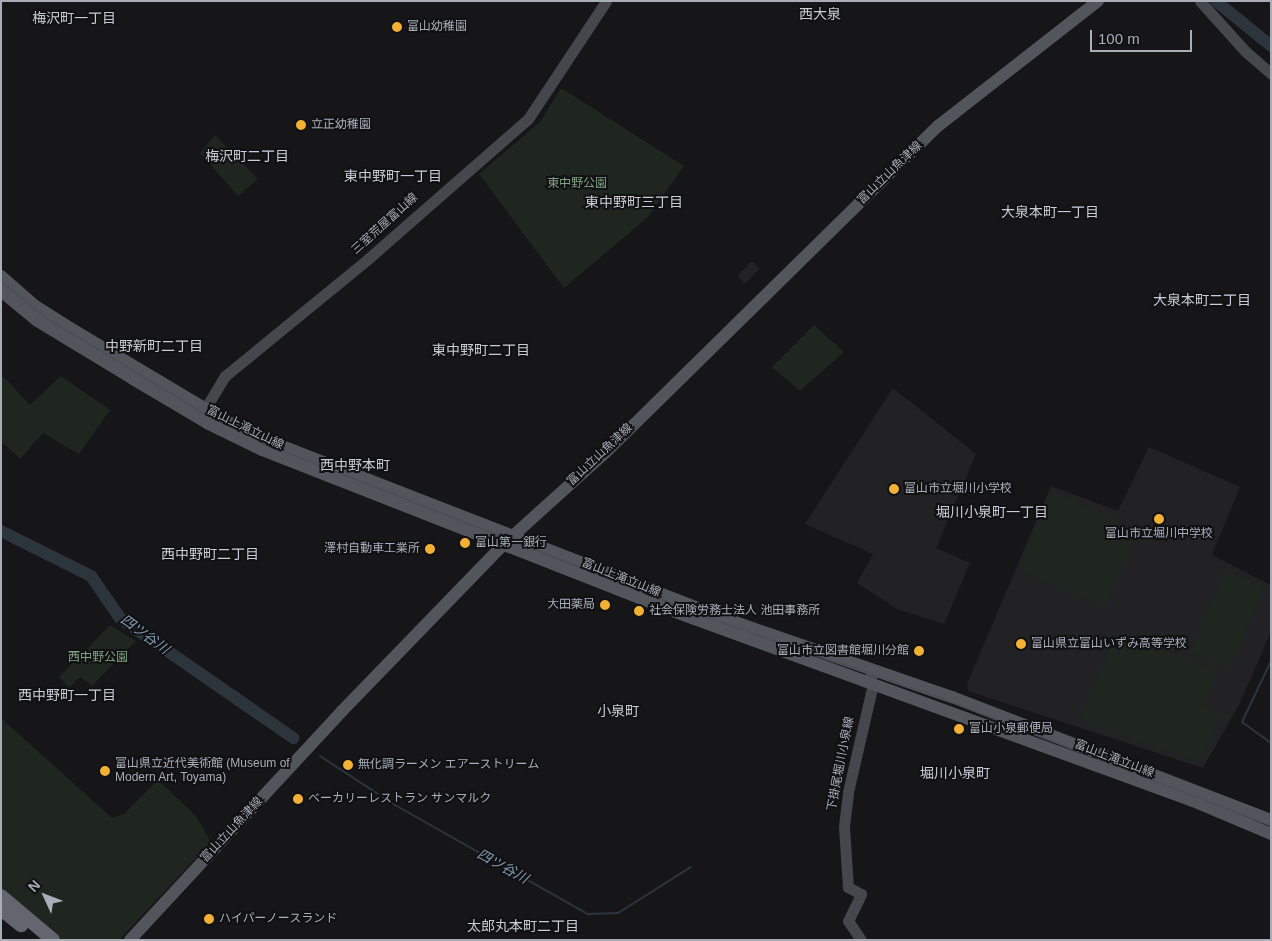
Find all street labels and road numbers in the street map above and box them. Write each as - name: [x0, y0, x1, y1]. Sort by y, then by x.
- street label: 富山立山魚津線: [855, 139, 925, 207]
- street label: 三室荒屋富山線: [349, 191, 421, 257]
- street label: 富山上滝立山線: [204, 403, 286, 453]
- street label: 富山立山魚津線: [564, 421, 636, 489]
- street label: 富山上滝立山線: [579, 556, 663, 600]
- street label: 下掛尾堀川小泉線: [825, 716, 857, 812]
- street label: 富山上滝立山線: [1072, 737, 1156, 781]
- street label: 富山立山魚津線: [198, 794, 266, 866]

